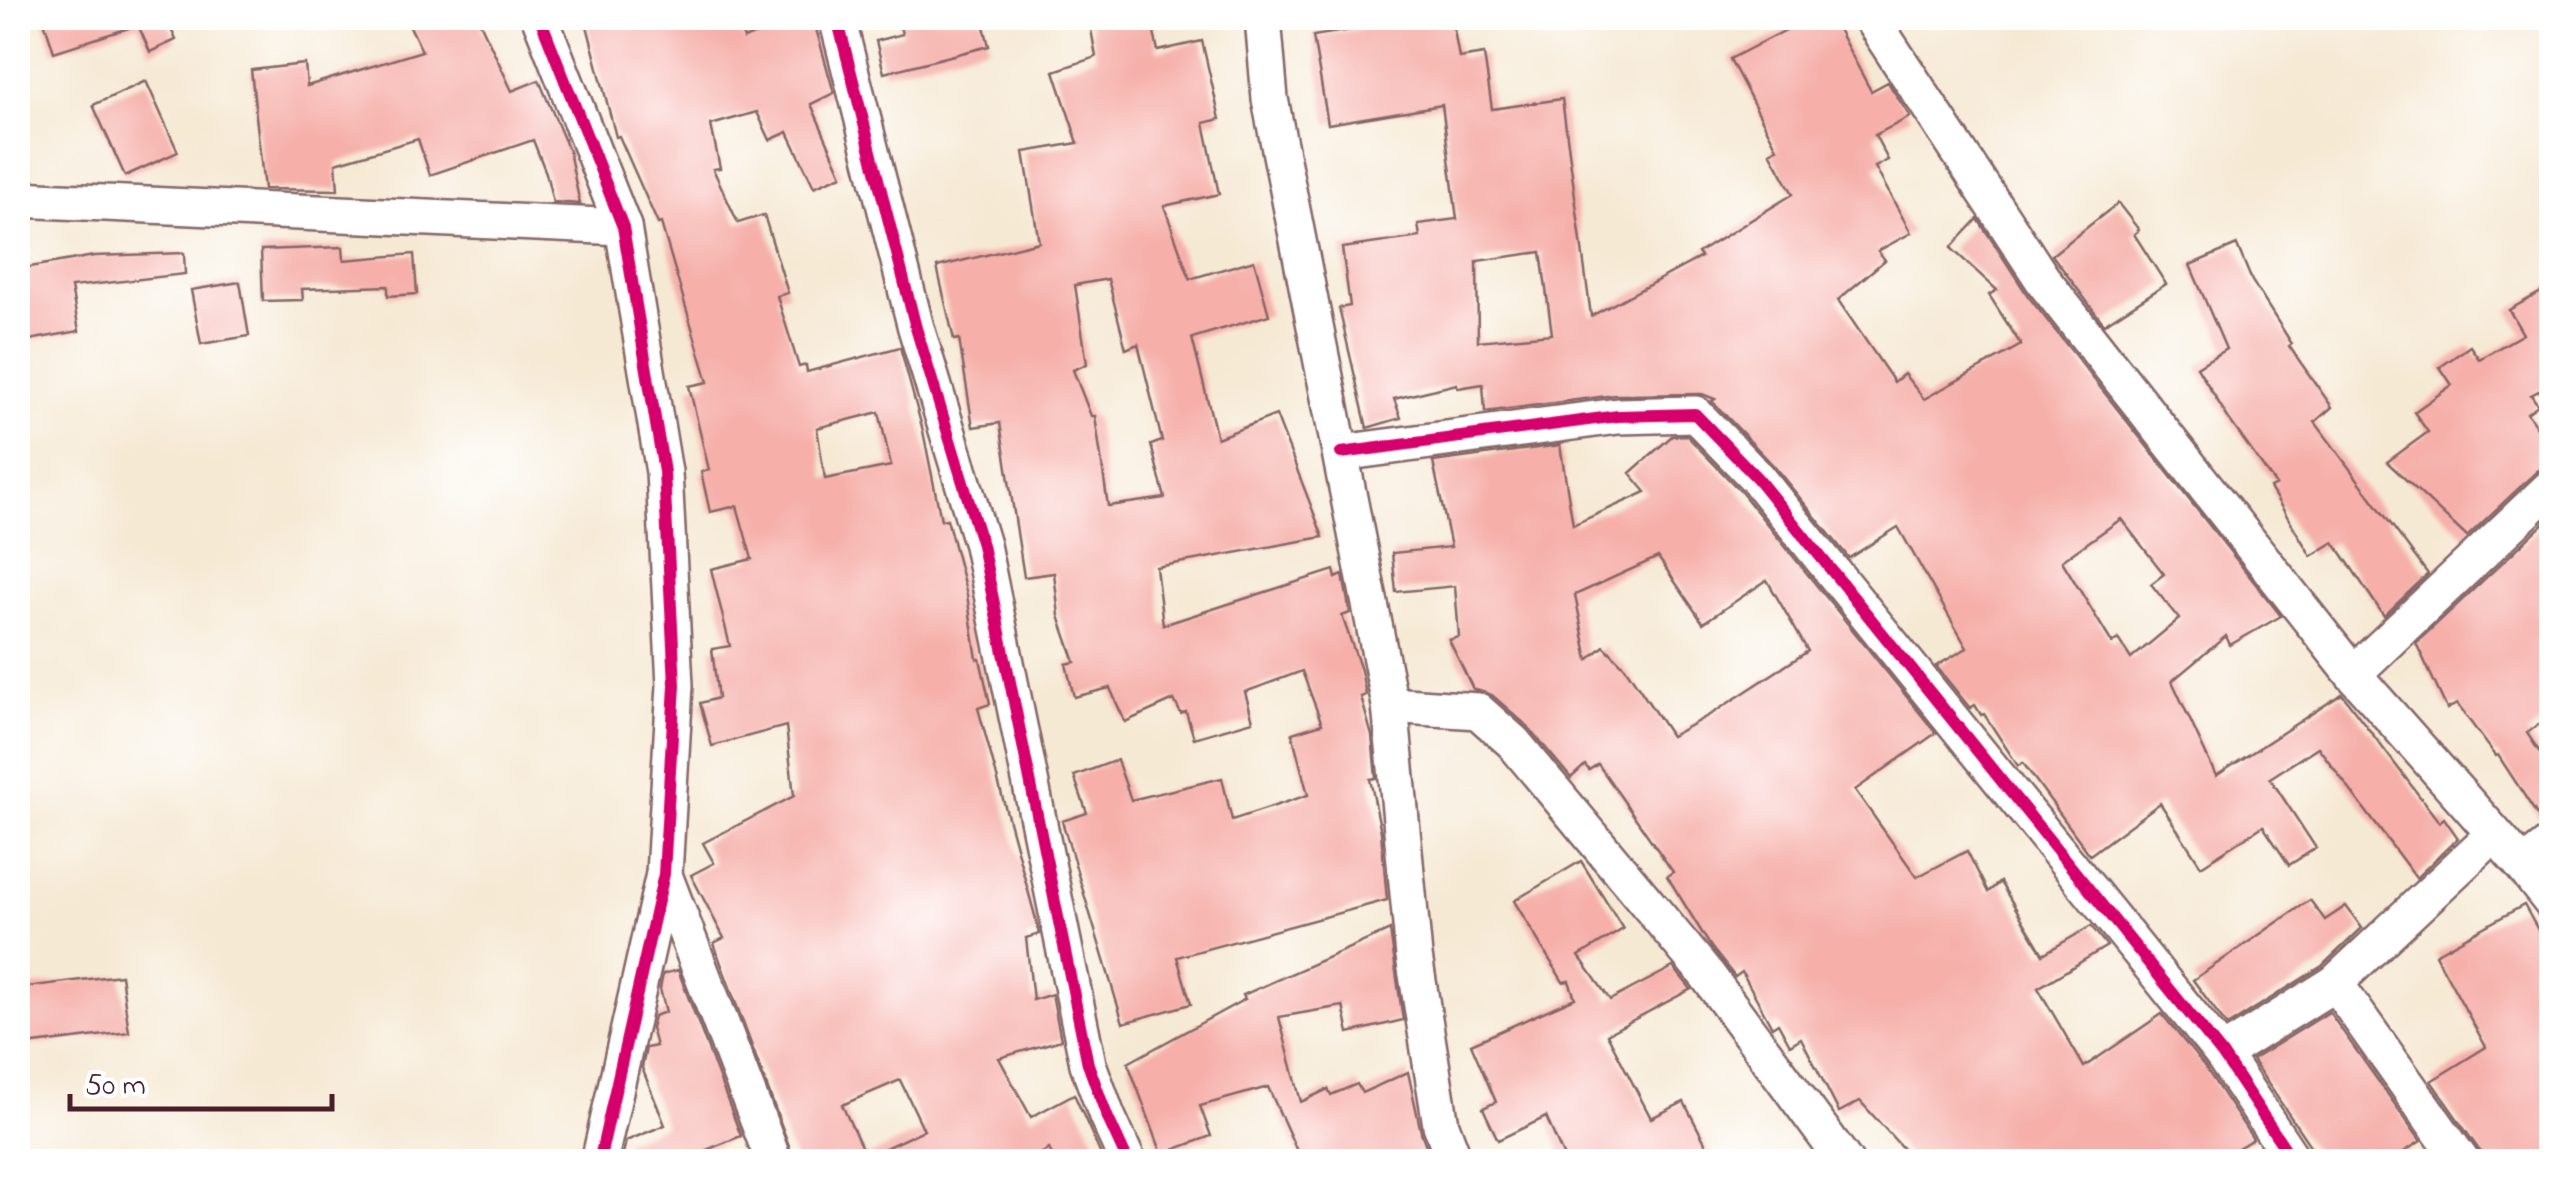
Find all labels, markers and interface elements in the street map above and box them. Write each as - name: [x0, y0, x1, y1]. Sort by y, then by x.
- scale bar: [70, 1049, 332, 1111]
- text: 50 m: [85, 1065, 146, 1109]

